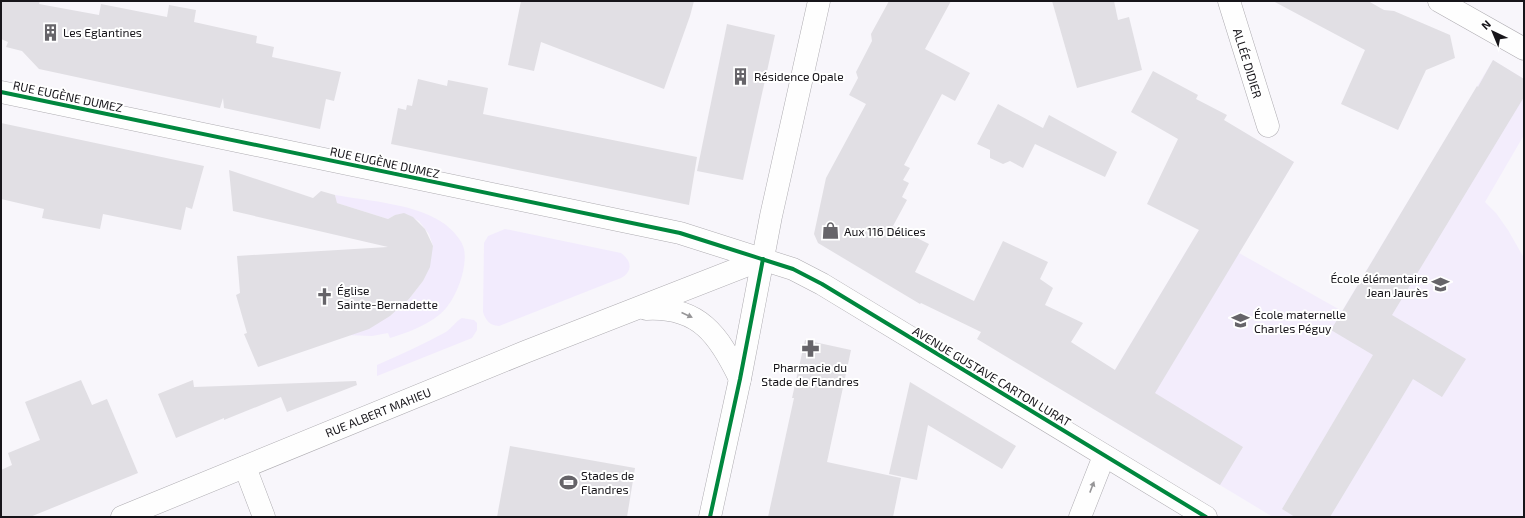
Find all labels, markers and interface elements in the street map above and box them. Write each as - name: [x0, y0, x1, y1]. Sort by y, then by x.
- north arrow: [1473, 12, 1513, 52]
- text: N: [1478, 17, 1493, 32]
- building icon: Les Eglantines: [40, 22, 60, 42]
- place label: Les Eglantines: [63, 25, 142, 39]
- street label: ALLÉE DIDIER: [1231, 26, 1265, 100]
- building icon: Résidence Opale: [731, 66, 751, 86]
- place label: Résidence Opale: [754, 69, 844, 83]
- street label: RUE EUGÈNE DUMEZ: [12, 78, 124, 114]
- street label: RUE EUGÈNE DUMEZ: [329, 144, 441, 180]
- shop icon: Aux 116 Délices: [821, 221, 841, 241]
- place label: Aux 116 Délices: [844, 224, 926, 238]
- place label: École élémentaire Jean Jaurès: [1330, 271, 1428, 299]
- school or university icon: École élémentaire Jean Jaurès: [1431, 275, 1451, 295]
- place label: Église Sainte-Bernadette: [337, 283, 438, 311]
- church icon: Église Sainte-Bernadette: [314, 287, 334, 307]
- place label: École maternelle Charles Péguy: [1254, 307, 1346, 335]
- school or university icon: École maternelle Charles Péguy: [1231, 311, 1251, 331]
- one-way arrow: [681, 312, 693, 318]
- street label: AVENUE GUSTAVE CARTON LURAT: [910, 323, 1074, 429]
- pharmacy icon: Pharmacie du Stade de Flandres: [800, 338, 820, 358]
- place label: Pharmacie du Stade de Flandres: [761, 360, 859, 388]
- street label: RUE ALBERT MAHIEU: [323, 384, 433, 440]
- place label: Stades de Flandres: [581, 468, 634, 496]
- sports icon: Stades de Flandres: [558, 472, 578, 492]
- one-way arrow: [1090, 480, 1096, 492]

